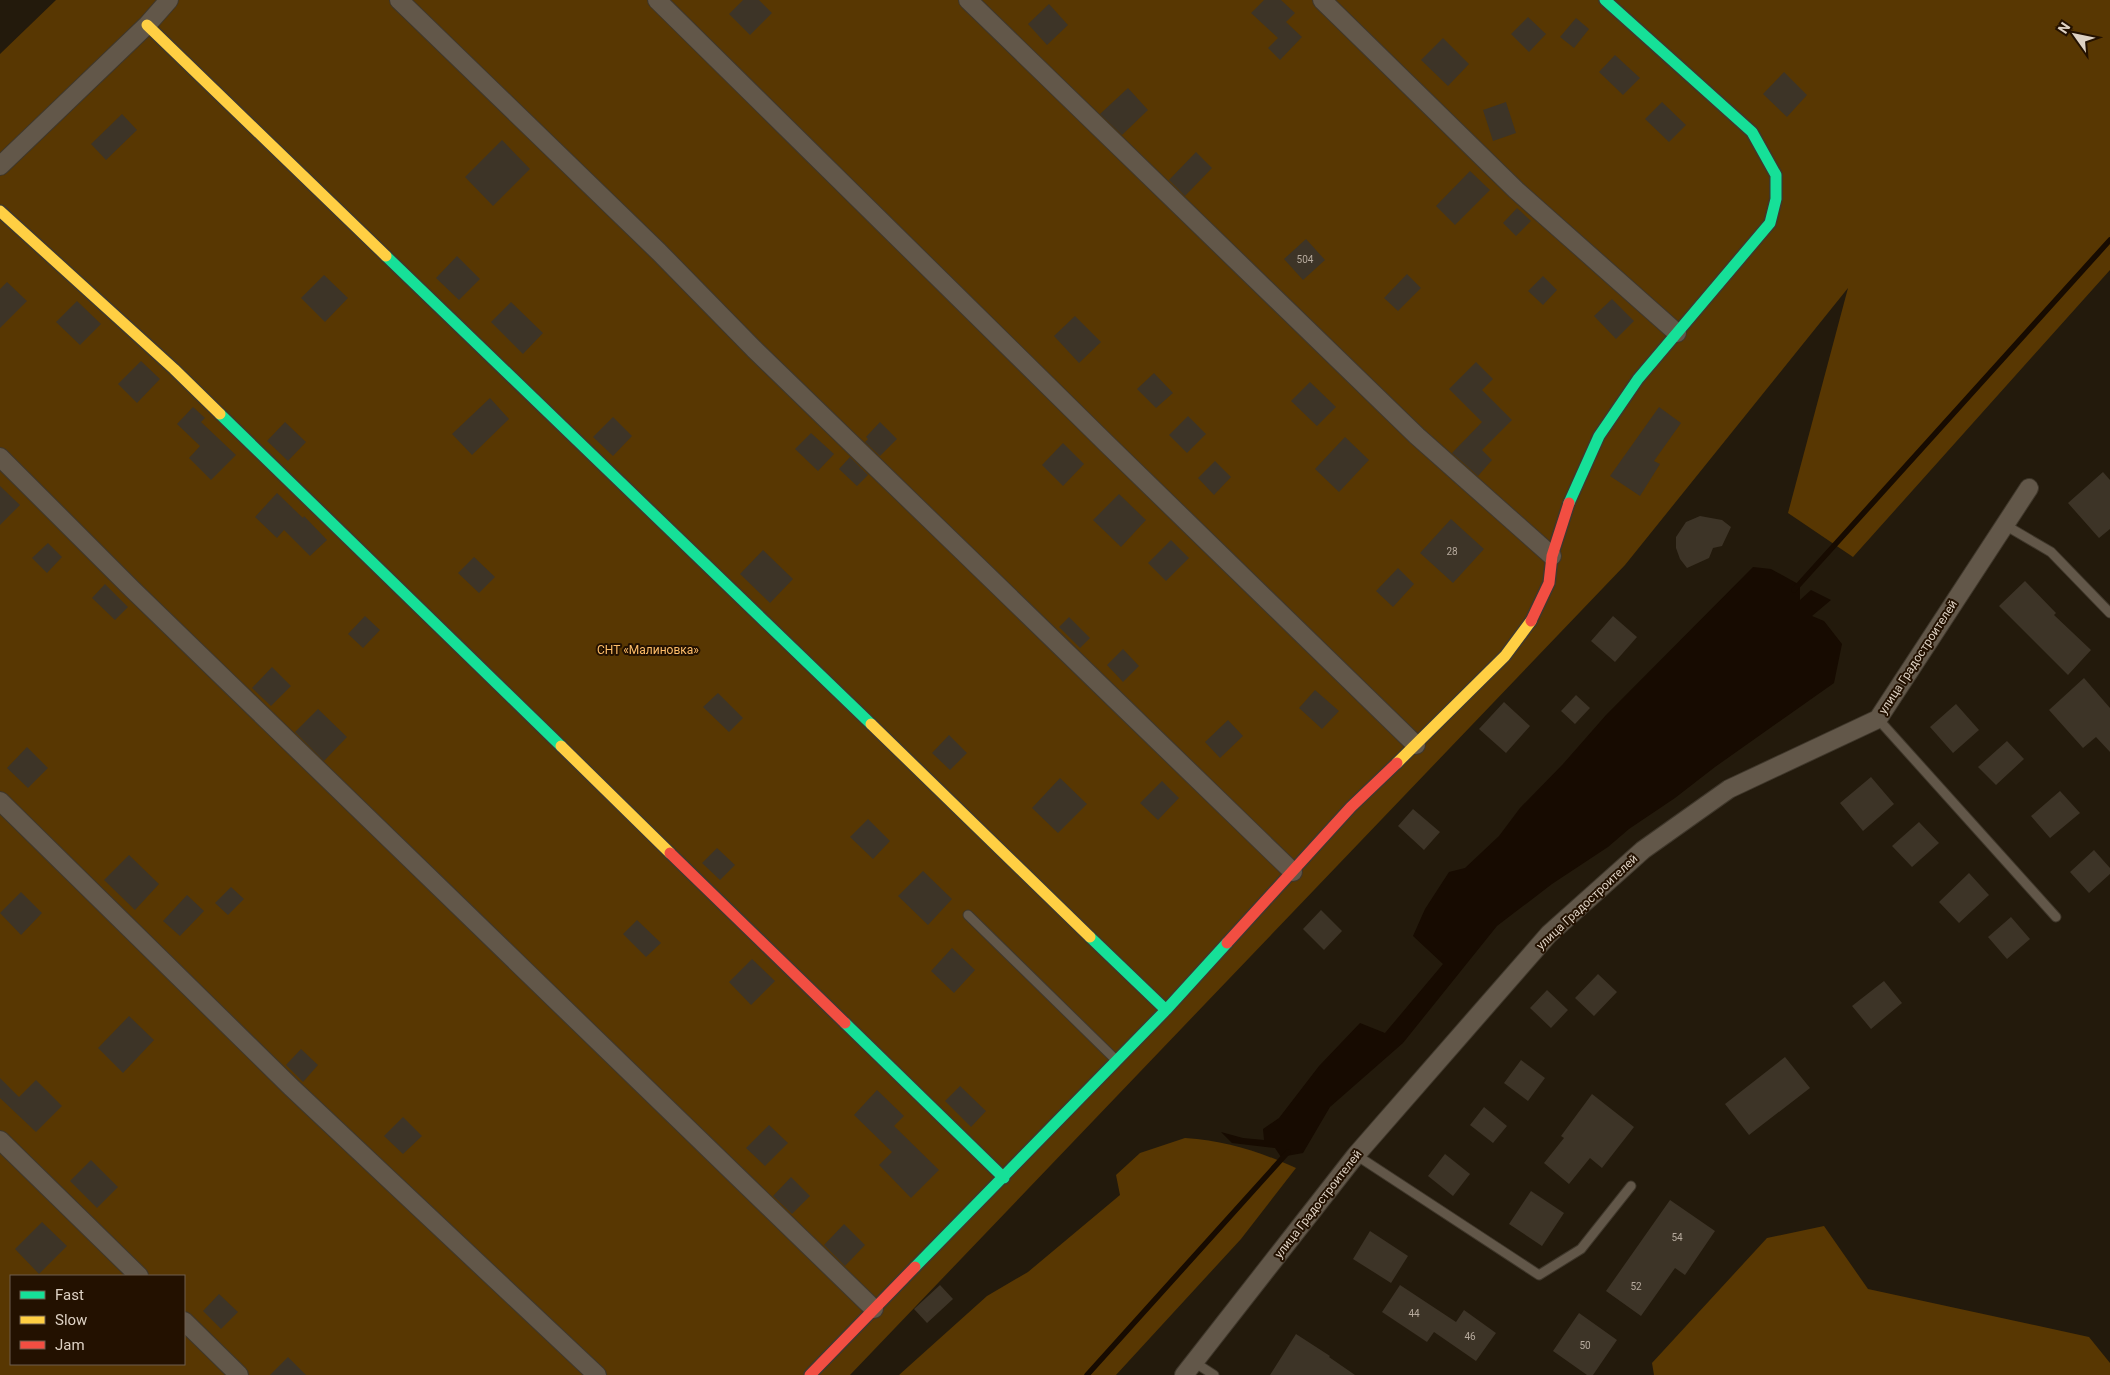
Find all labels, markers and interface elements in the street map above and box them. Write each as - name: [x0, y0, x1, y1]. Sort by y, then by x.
- north arrow: [2050, 10, 2100, 60]
- text: N: [2055, 19, 2074, 36]
- house number: 504: [1297, 254, 1314, 265]
- house number: 28: [1446, 546, 1458, 557]
- street label: улица Градостроителей: [1876, 597, 1960, 717]
- park label: СНТ «Малиновка»: [597, 643, 699, 657]
- street label: улица Градостроителей: [1534, 851, 1641, 953]
- street label: улица Градостроителей: [1271, 1147, 1365, 1261]
- house number: 54: [1671, 1232, 1683, 1243]
- legend: [10, 1275, 185, 1365]
- house number: 52: [1630, 1281, 1642, 1292]
- text: Fast: [55, 1286, 84, 1304]
- house number: 44: [1408, 1308, 1420, 1319]
- text: Slow: [55, 1311, 87, 1329]
- house number: 46: [1464, 1331, 1476, 1342]
- text: Jam: [55, 1336, 85, 1354]
- house number: 50: [1579, 1340, 1591, 1351]

